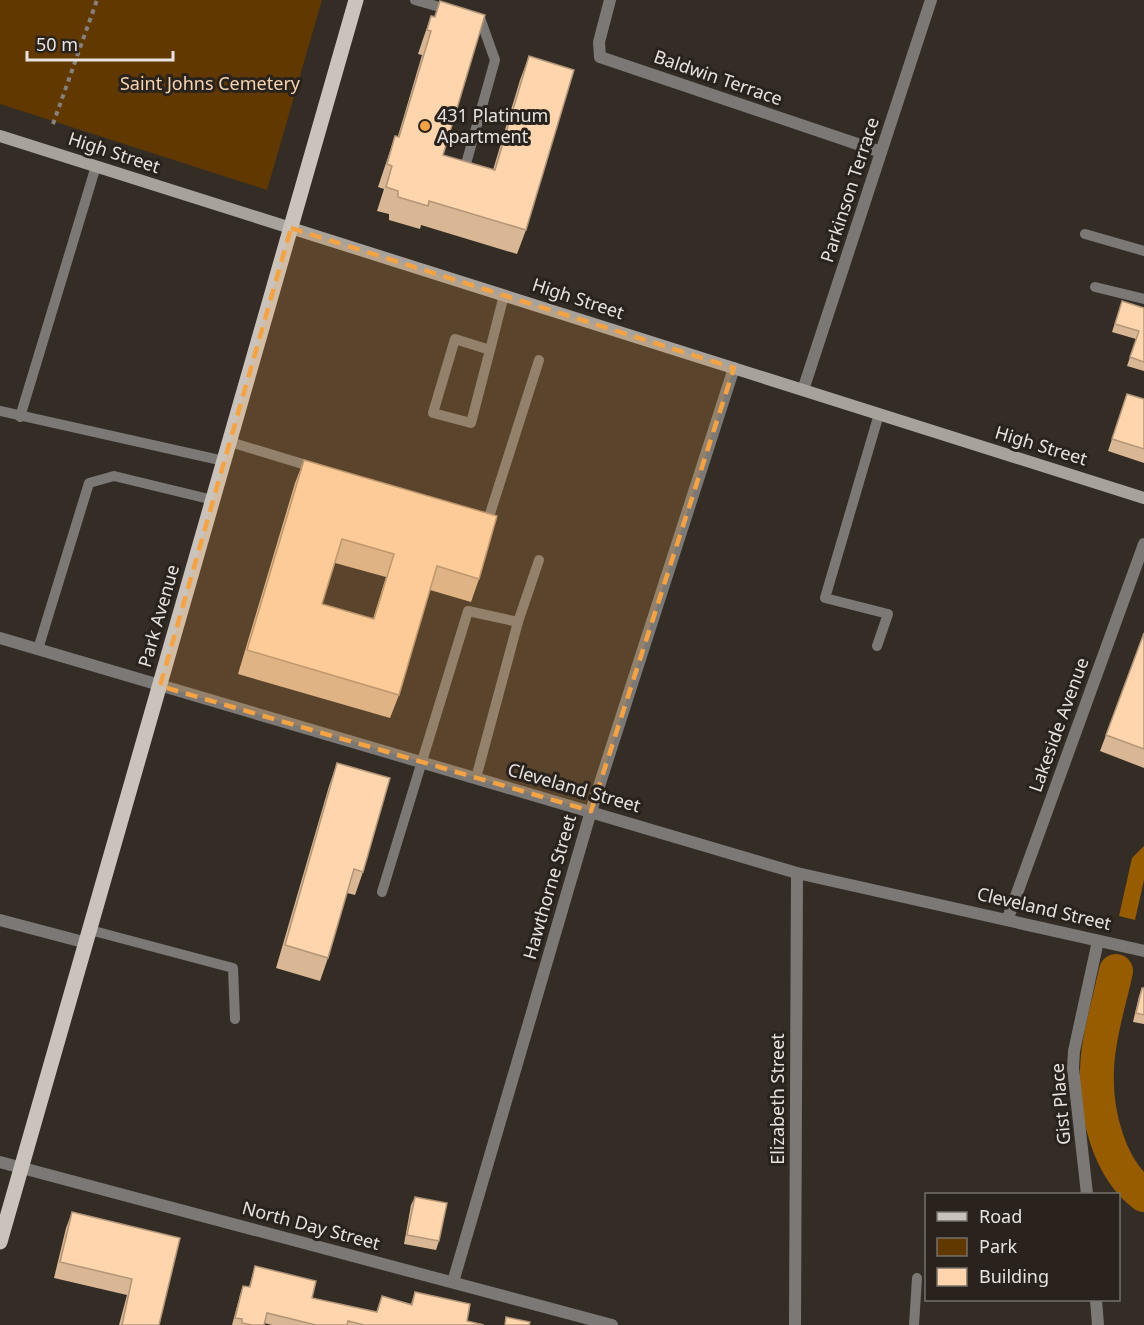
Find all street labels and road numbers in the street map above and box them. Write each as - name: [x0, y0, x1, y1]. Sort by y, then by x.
- street label: Baldwin Terrace: [651, 44, 786, 110]
- street label: Parkinson Terrace: [814, 114, 884, 265]
- street label: High Street: [65, 126, 164, 178]
- street label: High Street: [529, 272, 628, 324]
- street label: High Street: [992, 420, 1091, 471]
- street label: Park Avenue: [132, 562, 184, 670]
- street label: Lakeside Avenue: [1023, 654, 1094, 795]
- street label: Cleveland Street: [505, 757, 644, 818]
- street label: Hawthorne Street: [517, 811, 581, 962]
- street label: Cleveland Street: [975, 881, 1114, 935]
- street label: Elizabeth Street: [765, 1033, 789, 1165]
- street label: Gist Place: [1044, 1062, 1076, 1146]
- street label: North Day Street: [240, 1195, 383, 1255]

